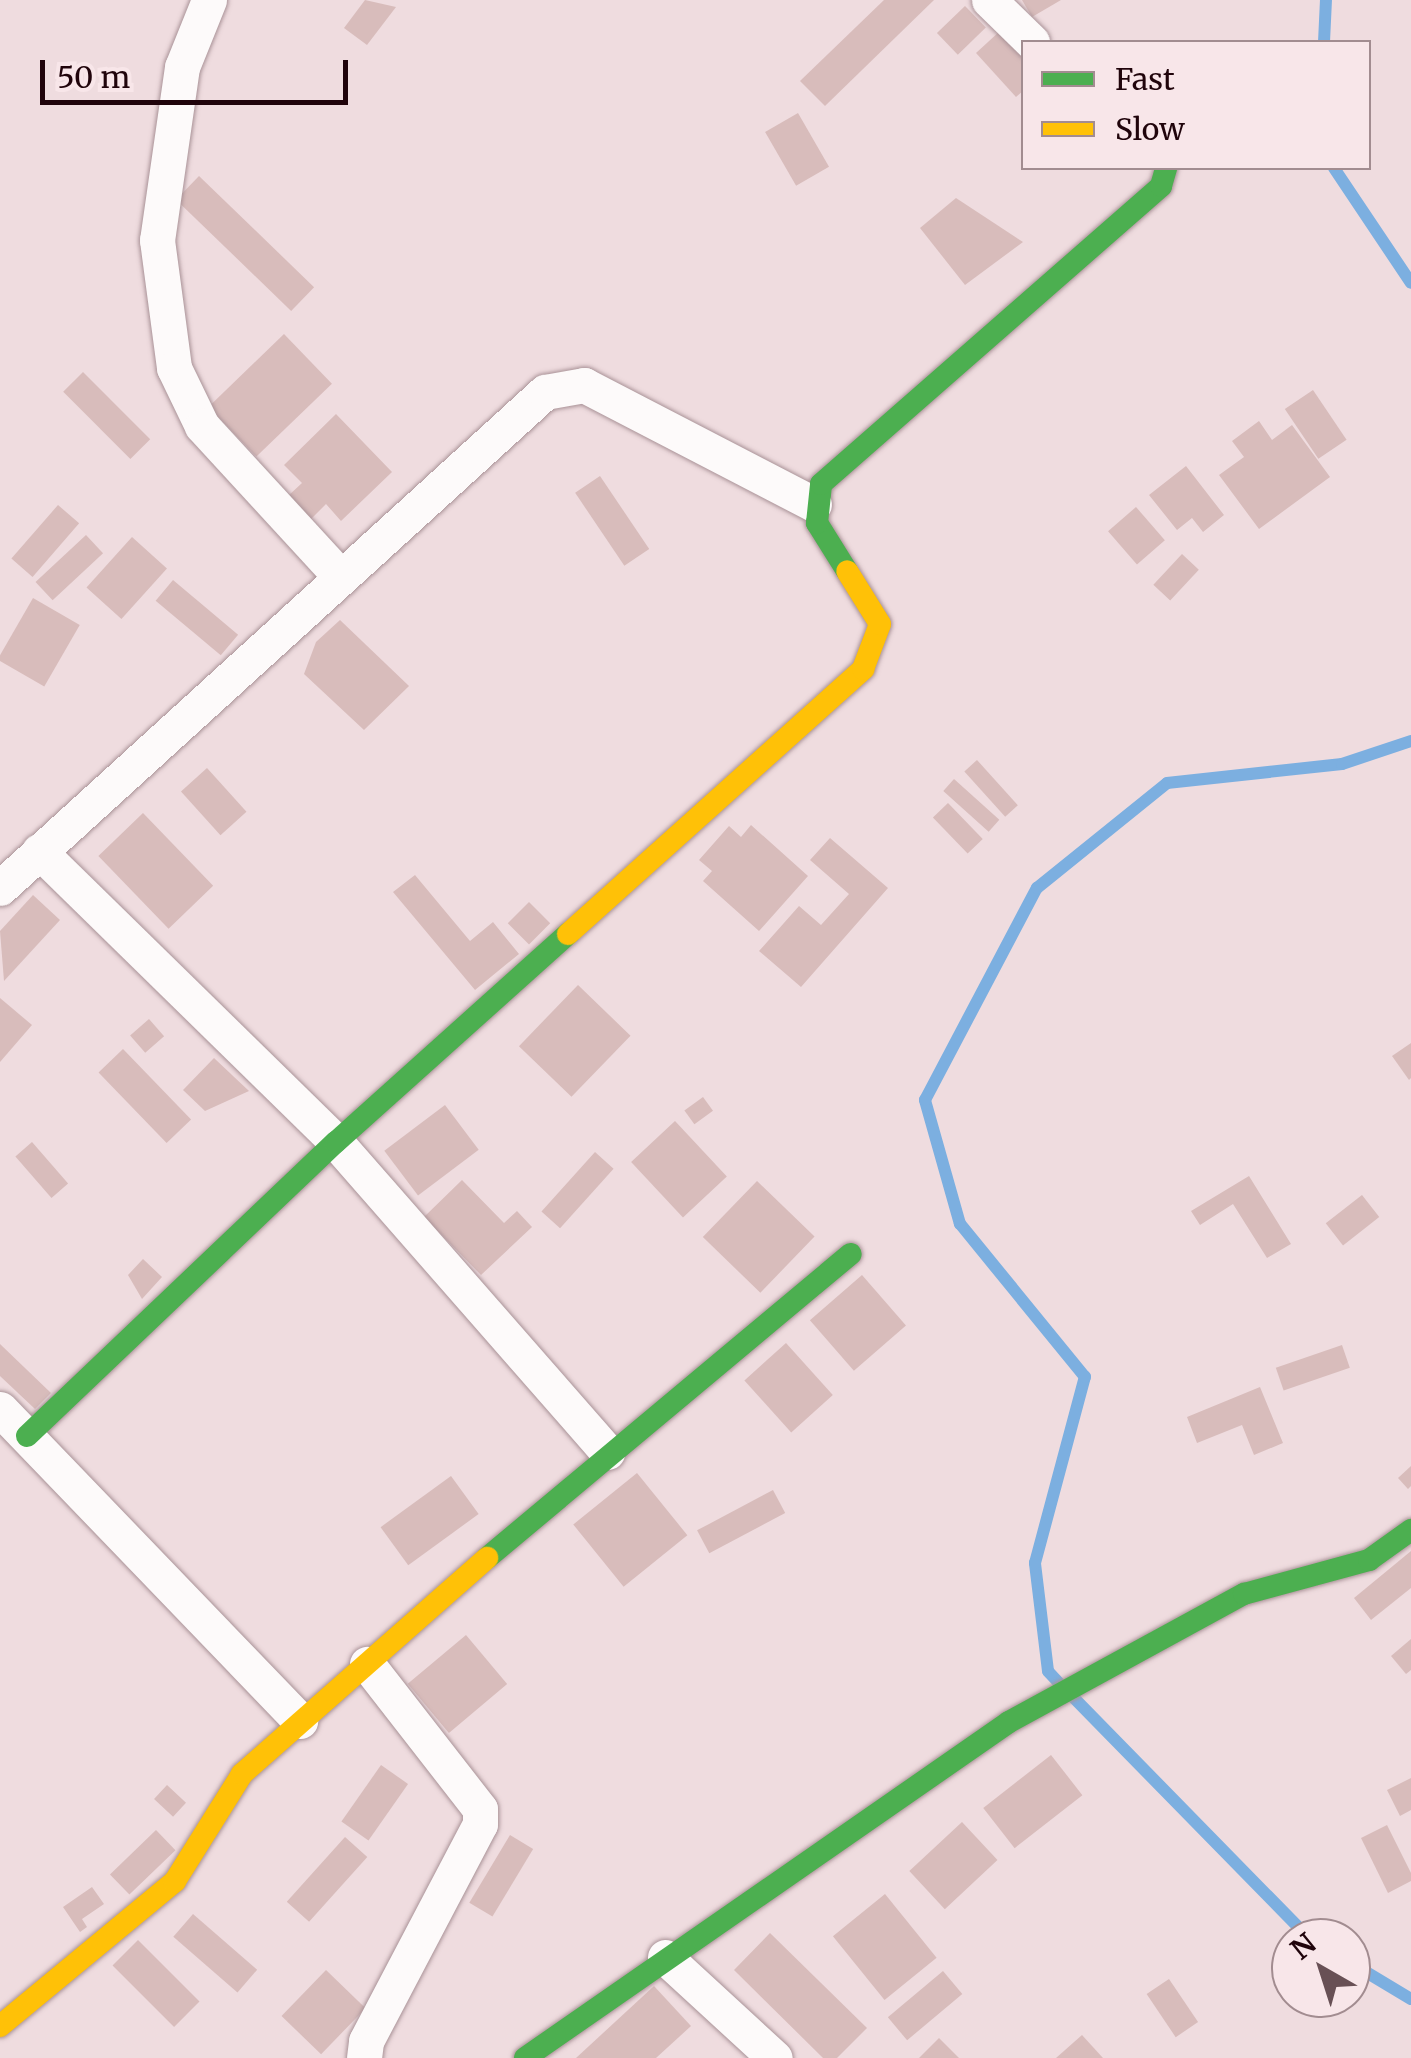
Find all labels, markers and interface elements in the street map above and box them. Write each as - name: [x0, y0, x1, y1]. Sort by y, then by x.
- scale bar: [45, 40, 352, 102]
- legend: [1021, 40, 1371, 170]
- text: 50 m: [57, 58, 130, 96]
- text: Fast: [1115, 60, 1175, 98]
- text: Slow: [1115, 110, 1185, 148]
- north arrow: [1271, 1918, 1371, 2018]
- text: N: [1283, 1925, 1323, 1967]

